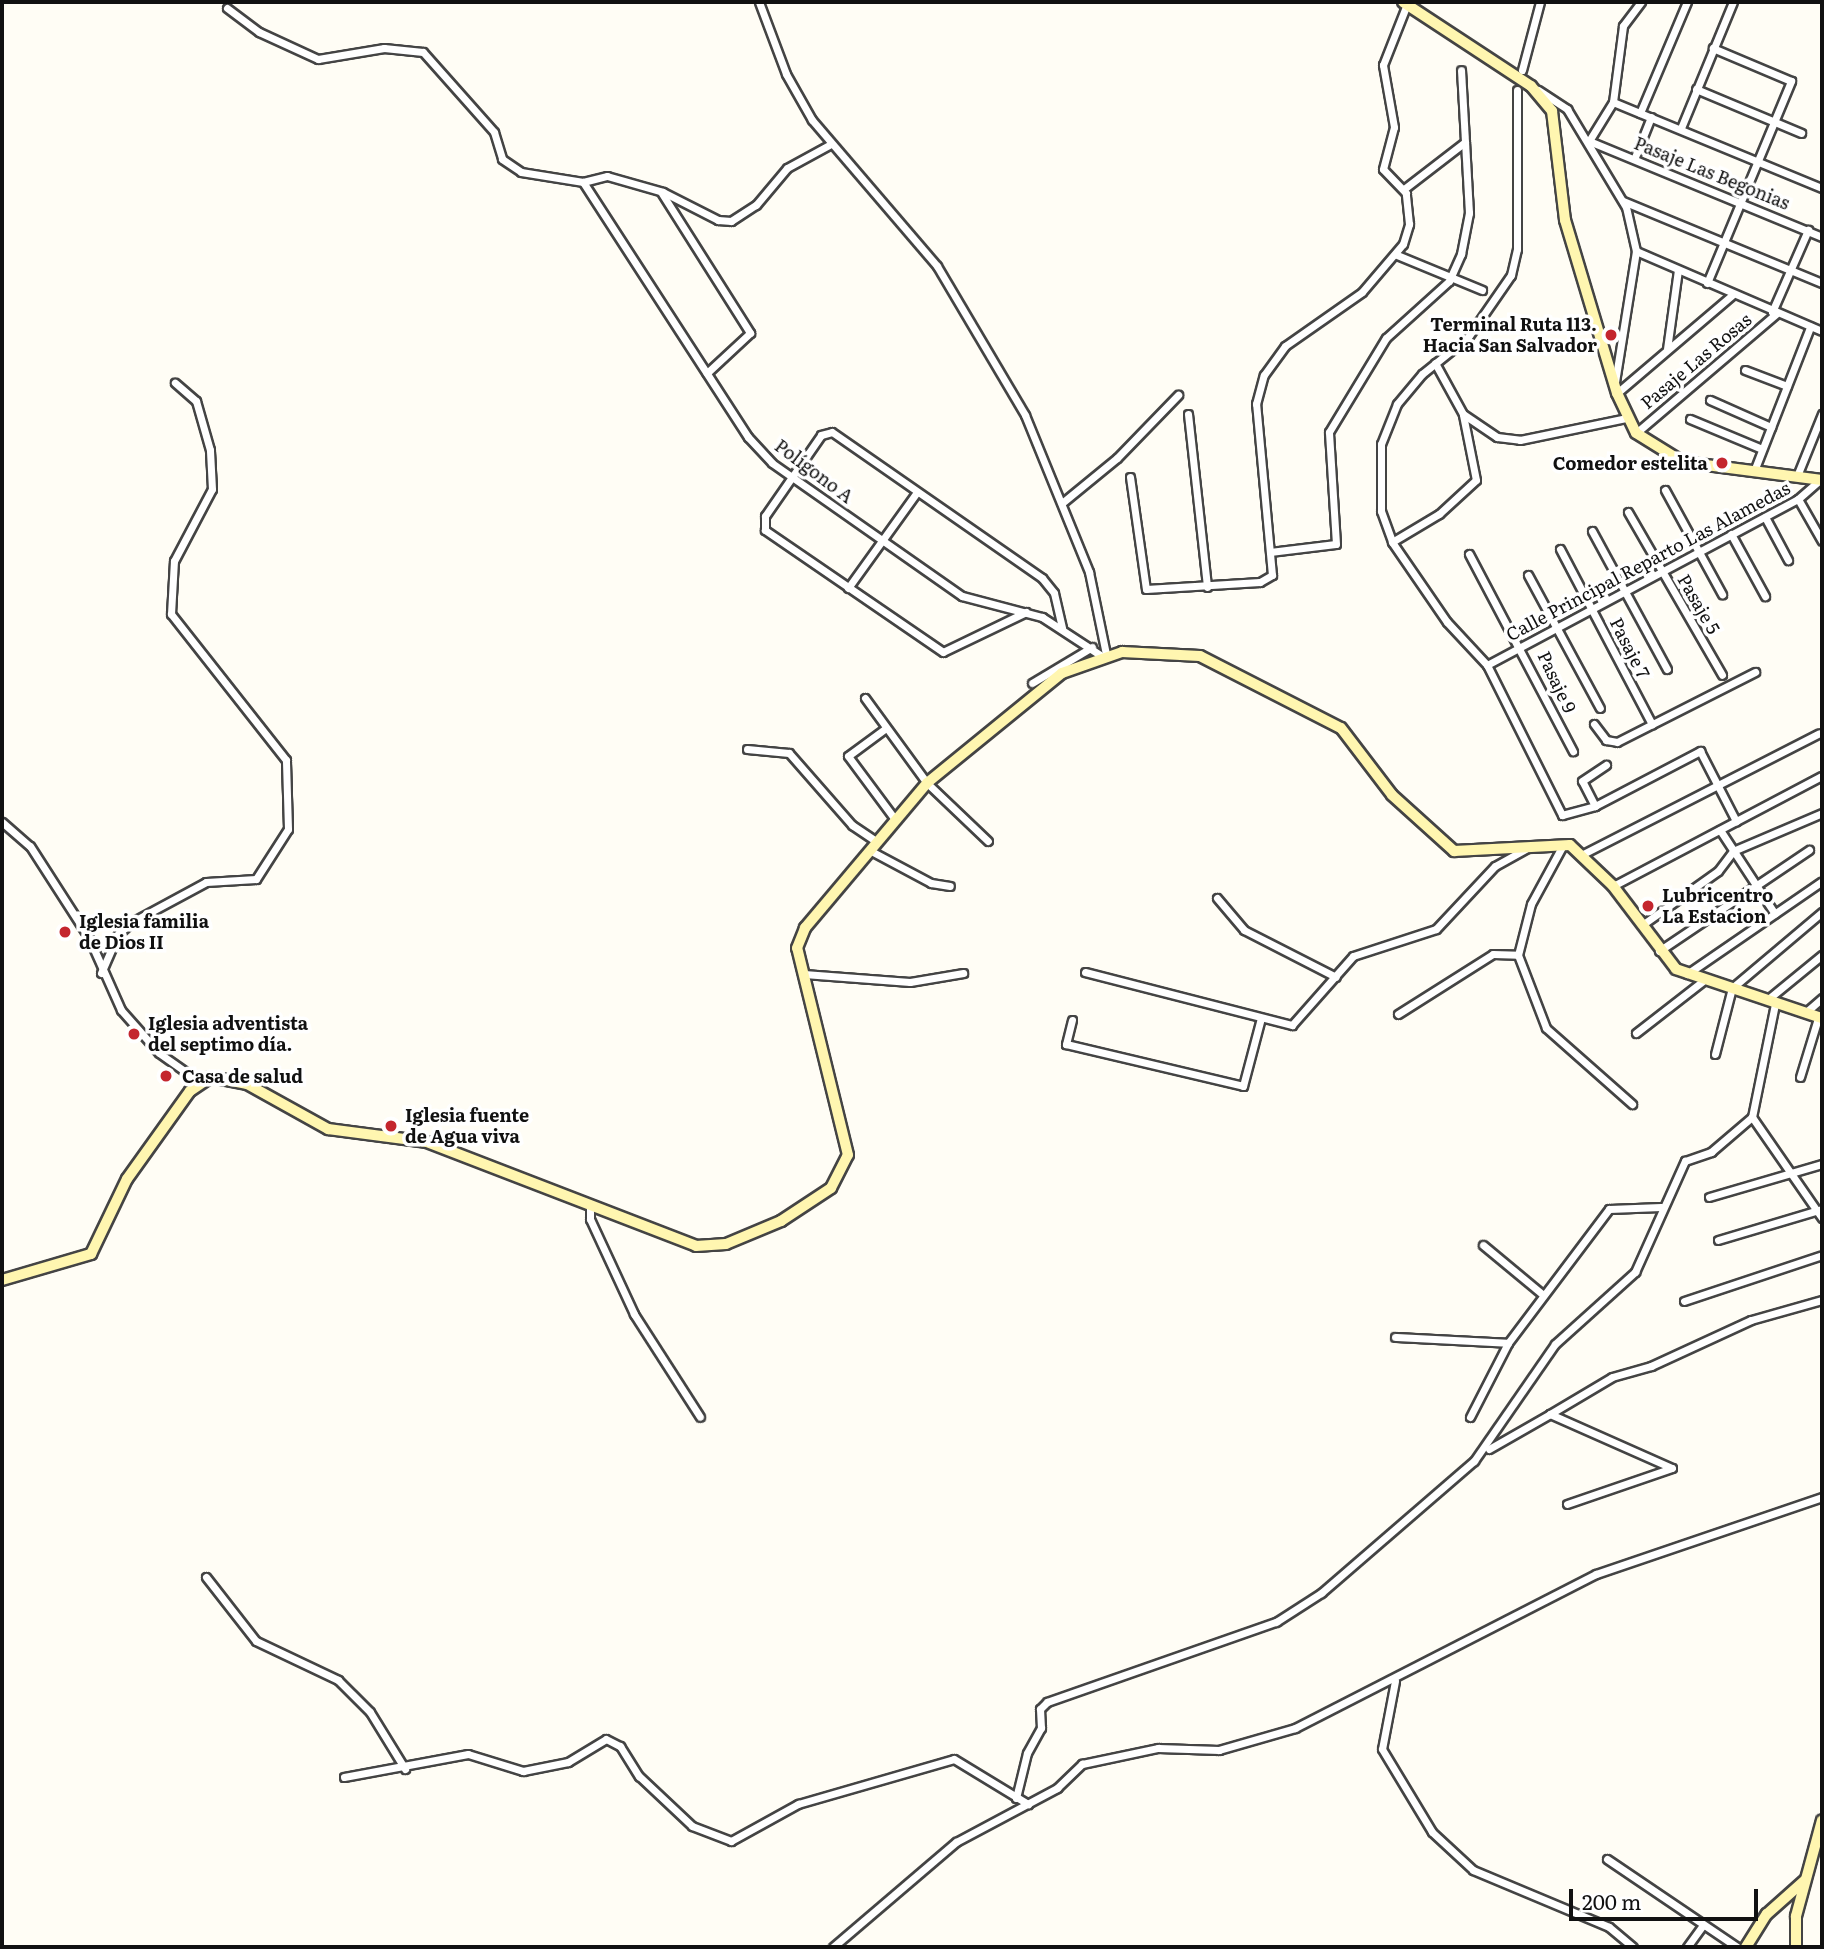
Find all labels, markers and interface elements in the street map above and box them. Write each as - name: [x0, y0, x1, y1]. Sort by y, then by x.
- street label: Pasaje Las Begonias: [1631, 132, 1793, 214]
- street label: Pasaje Las Rosas: [1636, 308, 1756, 414]
- place label: Terminal Ruta 113. Hacia San Salvador: [1423, 314, 1597, 356]
- marker: Terminal Ruta 113. Hacia San Salvador: [1603, 327, 1619, 343]
- street label: Polígono A: [771, 435, 857, 507]
- place label: Comedor estelita: [1553, 452, 1708, 474]
- marker: Comedor estelita: [1714, 455, 1730, 471]
- street label: Calle Principal Reparto Las Alamedas: [1502, 477, 1794, 645]
- street label: Pasaje 5: [1673, 570, 1725, 638]
- street label: Pasaje 7: [1605, 614, 1655, 682]
- street label: Pasaje 9: [1533, 648, 1581, 716]
- place label: Lubricentro La Estacion: [1662, 885, 1773, 928]
- marker: Lubricentro La Estacion: [1640, 898, 1656, 914]
- place label: Iglesia familia de Dios II: [79, 911, 209, 954]
- marker: Iglesia familia de Dios II: [57, 924, 73, 940]
- place label: Iglesia adventista del septimo día.: [148, 1013, 308, 1056]
- marker: Iglesia adventista del septimo día.: [126, 1026, 142, 1042]
- place label: Casa de salud: [182, 1065, 303, 1087]
- marker: Casa de salud: [156, 1066, 176, 1086]
- place label: Iglesia fuente de Agua viva: [405, 1105, 529, 1148]
- marker: Iglesia fuente de Agua viva: [383, 1118, 399, 1134]
- scale bar: [1572, 1876, 1761, 1920]
- text: 200 m: [1582, 1885, 1642, 1916]

